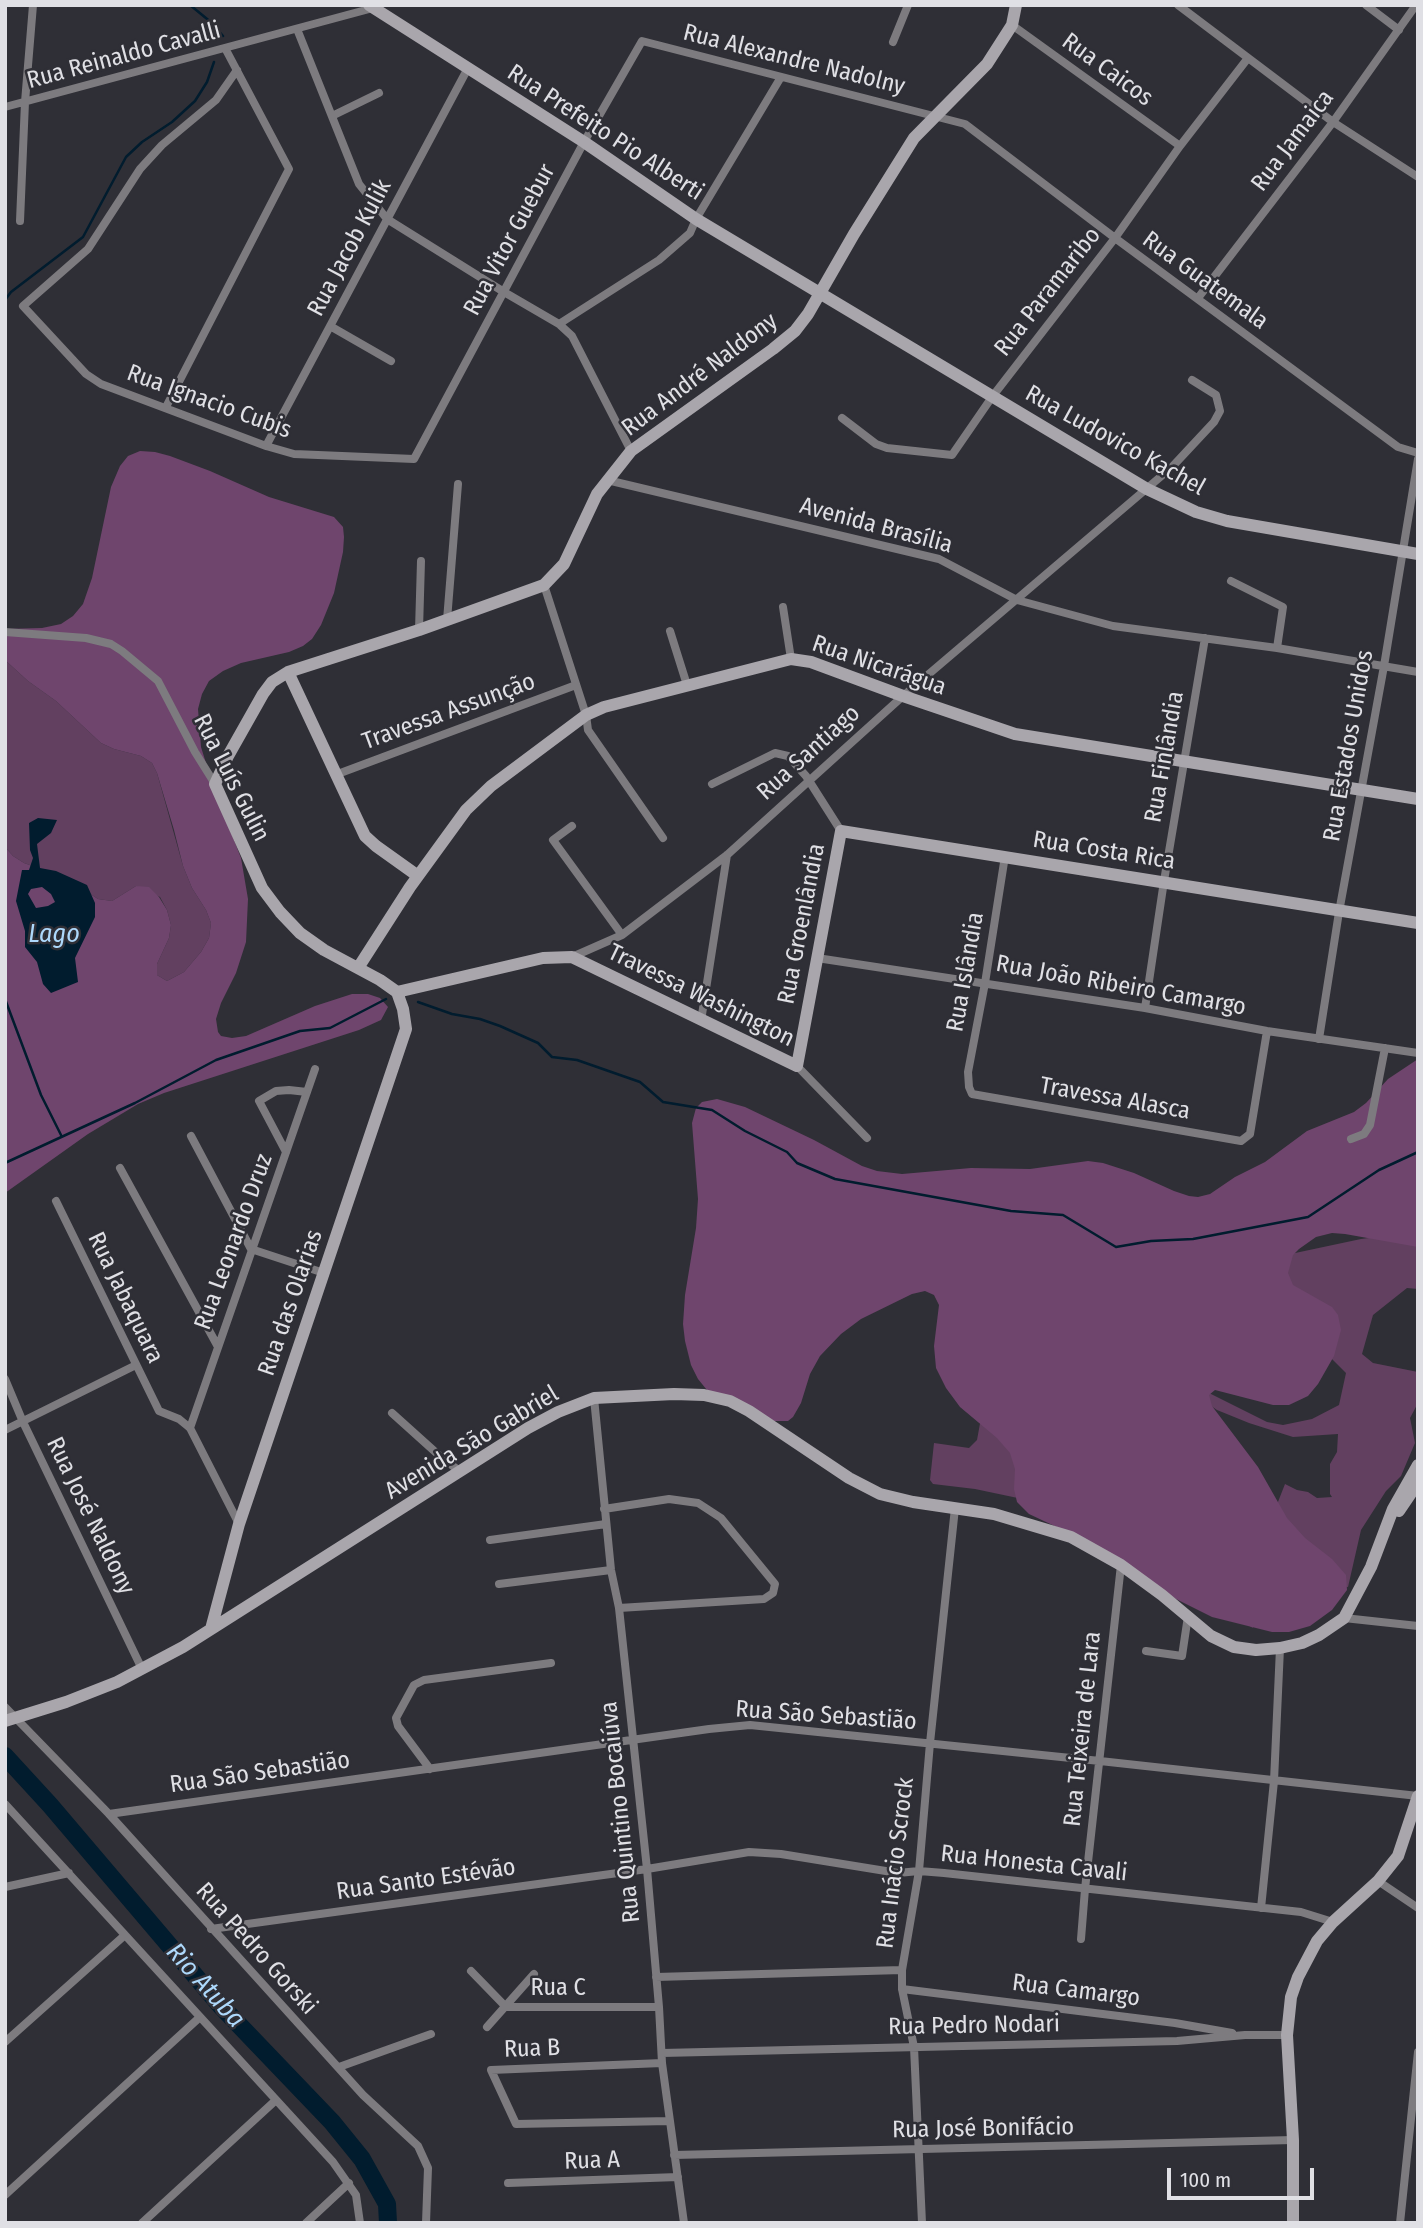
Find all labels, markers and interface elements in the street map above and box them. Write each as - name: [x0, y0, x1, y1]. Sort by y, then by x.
- street label: Rua Reinaldo Cavalli: [24, 16, 224, 96]
- street label: Rua Alexandre Nadolny: [680, 19, 908, 101]
- street label: Rua Caicos: [1056, 27, 1158, 113]
- street label: Rua Prefeito Pio Alberti: [501, 59, 709, 207]
- street label: Rua Jamaica: [1246, 85, 1340, 197]
- street label: Rua Vitor Guebur: [458, 159, 562, 321]
- street label: Rua Jacob Kulik: [302, 175, 398, 321]
- street label: Rua Paramaribo: [989, 222, 1107, 362]
- street label: Rua Guatemala: [1137, 226, 1273, 336]
- street label: Rua André Naldony: [617, 307, 783, 443]
- street label: Rua Ignacio Cubis: [123, 359, 295, 445]
- street label: Rua Ludovico Kachel: [1020, 380, 1210, 502]
- street label: Avenida Brasília: [796, 492, 956, 560]
- street label: Rua Nicarágua: [808, 630, 950, 702]
- street label: Rua Estados Unidos: [1318, 648, 1380, 844]
- street label: Travessa Assunção: [359, 667, 539, 757]
- street label: Rua Finlândia: [1139, 689, 1191, 825]
- street label: Rua Santiago: [752, 699, 866, 807]
- street label: Rua Luís Gulin: [187, 709, 275, 847]
- street label: Rua Costa Rica: [1031, 826, 1177, 876]
- street label: Rua Groenlândia: [772, 841, 832, 1007]
- street label: Rua Islândia: [941, 910, 991, 1034]
- water label: Lago: [28, 919, 80, 951]
- street label: Travessa Washington: [603, 938, 799, 1054]
- street label: Rua João Ribeiro Camargo: [994, 950, 1248, 1022]
- street label: Travessa Alasca: [1038, 1072, 1192, 1126]
- street label: Rua Leonardo Druz: [189, 1150, 279, 1334]
- street label: Rua das Olarias: [253, 1226, 329, 1380]
- street label: Rua Jabaquara: [81, 1228, 169, 1368]
- street label: Avenida São Gabriel: [380, 1380, 564, 1506]
- street label: Rua José Naldony: [40, 1433, 140, 1599]
- street label: Rua Teixeira de Lara: [1058, 1630, 1108, 1828]
- street label: Rua São Sebastião: [735, 1695, 917, 1737]
- street label: Rua Quintino Bocaiúva: [595, 1700, 647, 1924]
- street label: Rua São Sebastião: [168, 1746, 352, 1800]
- street label: Rua Inácio Scrock: [871, 1776, 921, 1950]
- street label: Rua Honesta Cavali: [939, 1840, 1129, 1888]
- street label: Rua Santo Estévão: [335, 1853, 517, 1907]
- street label: Rua Pedro Gorski: [189, 1877, 323, 2021]
- water label: Rio Atuba: [159, 1937, 251, 2035]
- street label: Rua Camargo: [1010, 1969, 1142, 2013]
- street label: Rua C: [530, 1974, 586, 2002]
- street label: Rua Pedro Nodari: [888, 2010, 1060, 2042]
- street label: Rua B: [503, 2034, 561, 2064]
- street label: Rua José Bonifácio: [892, 2113, 1074, 2145]
- street label: Rua A: [564, 2146, 620, 2176]
- scale bar: [1171, 2154, 1318, 2198]
- text: 100 m: [1180, 2167, 1231, 2193]

